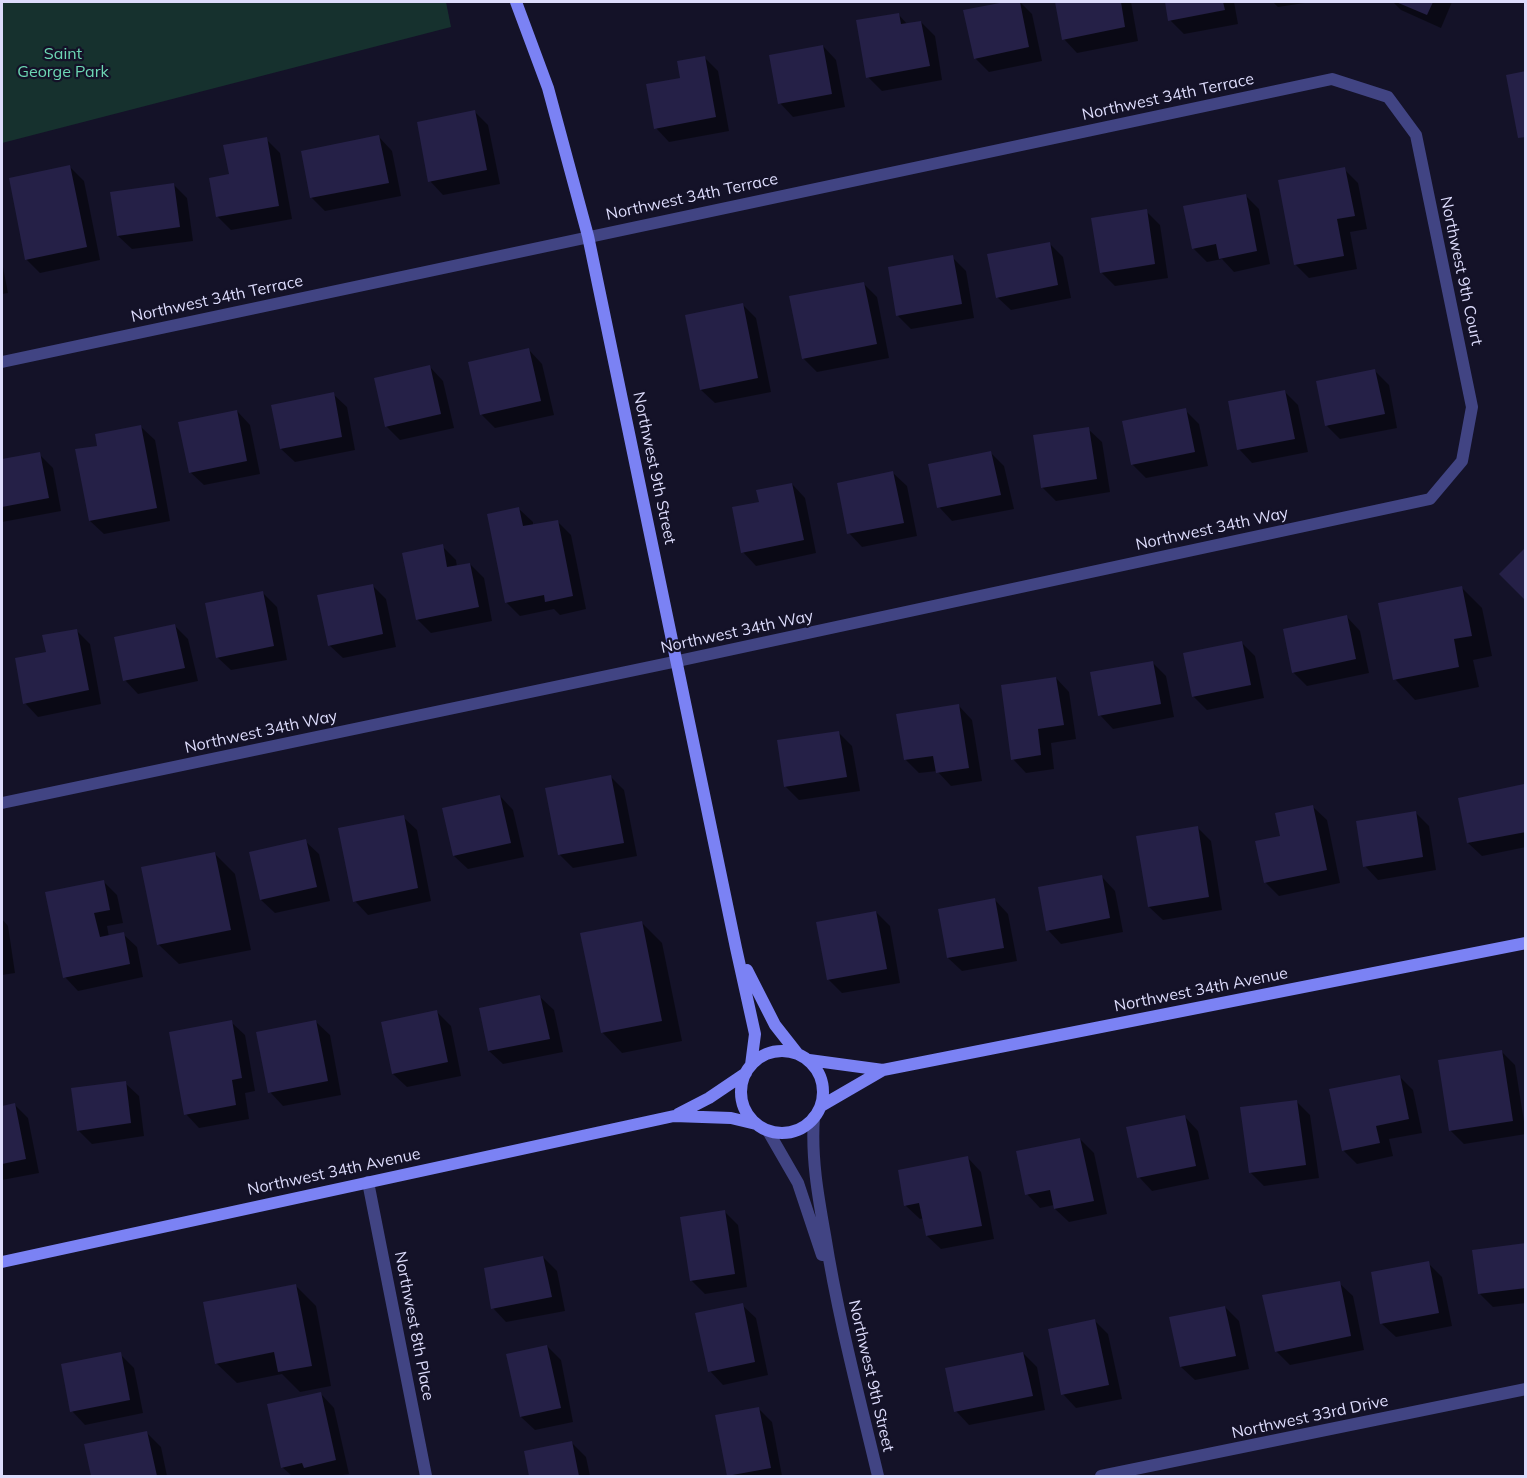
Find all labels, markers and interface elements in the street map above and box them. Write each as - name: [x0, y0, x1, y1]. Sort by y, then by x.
- park label: Saint George Park: [17, 44, 109, 82]
- street label: Northwest 34th Terrace: [1080, 69, 1256, 125]
- street label: Northwest 34th Terrace: [604, 169, 780, 225]
- street label: Northwest 9th Court: [1436, 195, 1486, 347]
- street label: Northwest 34th Terrace: [129, 271, 305, 327]
- street label: Northwest 9th Street: [628, 390, 680, 546]
- street label: Northwest 34th Way: [1134, 503, 1290, 555]
- street label: Northwest 34th Way: [659, 606, 815, 658]
- street label: Northwest 34th Way: [183, 706, 339, 758]
- street label: Northwest 34th Avenue: [1113, 964, 1289, 1016]
- street label: Northwest 34th Avenue: [246, 1144, 422, 1200]
- street label: Northwest 8th Place: [390, 1250, 438, 1402]
- street label: Northwest 9th Street: [844, 1298, 898, 1454]
- street label: Northwest 33rd Drive: [1230, 1391, 1390, 1443]

